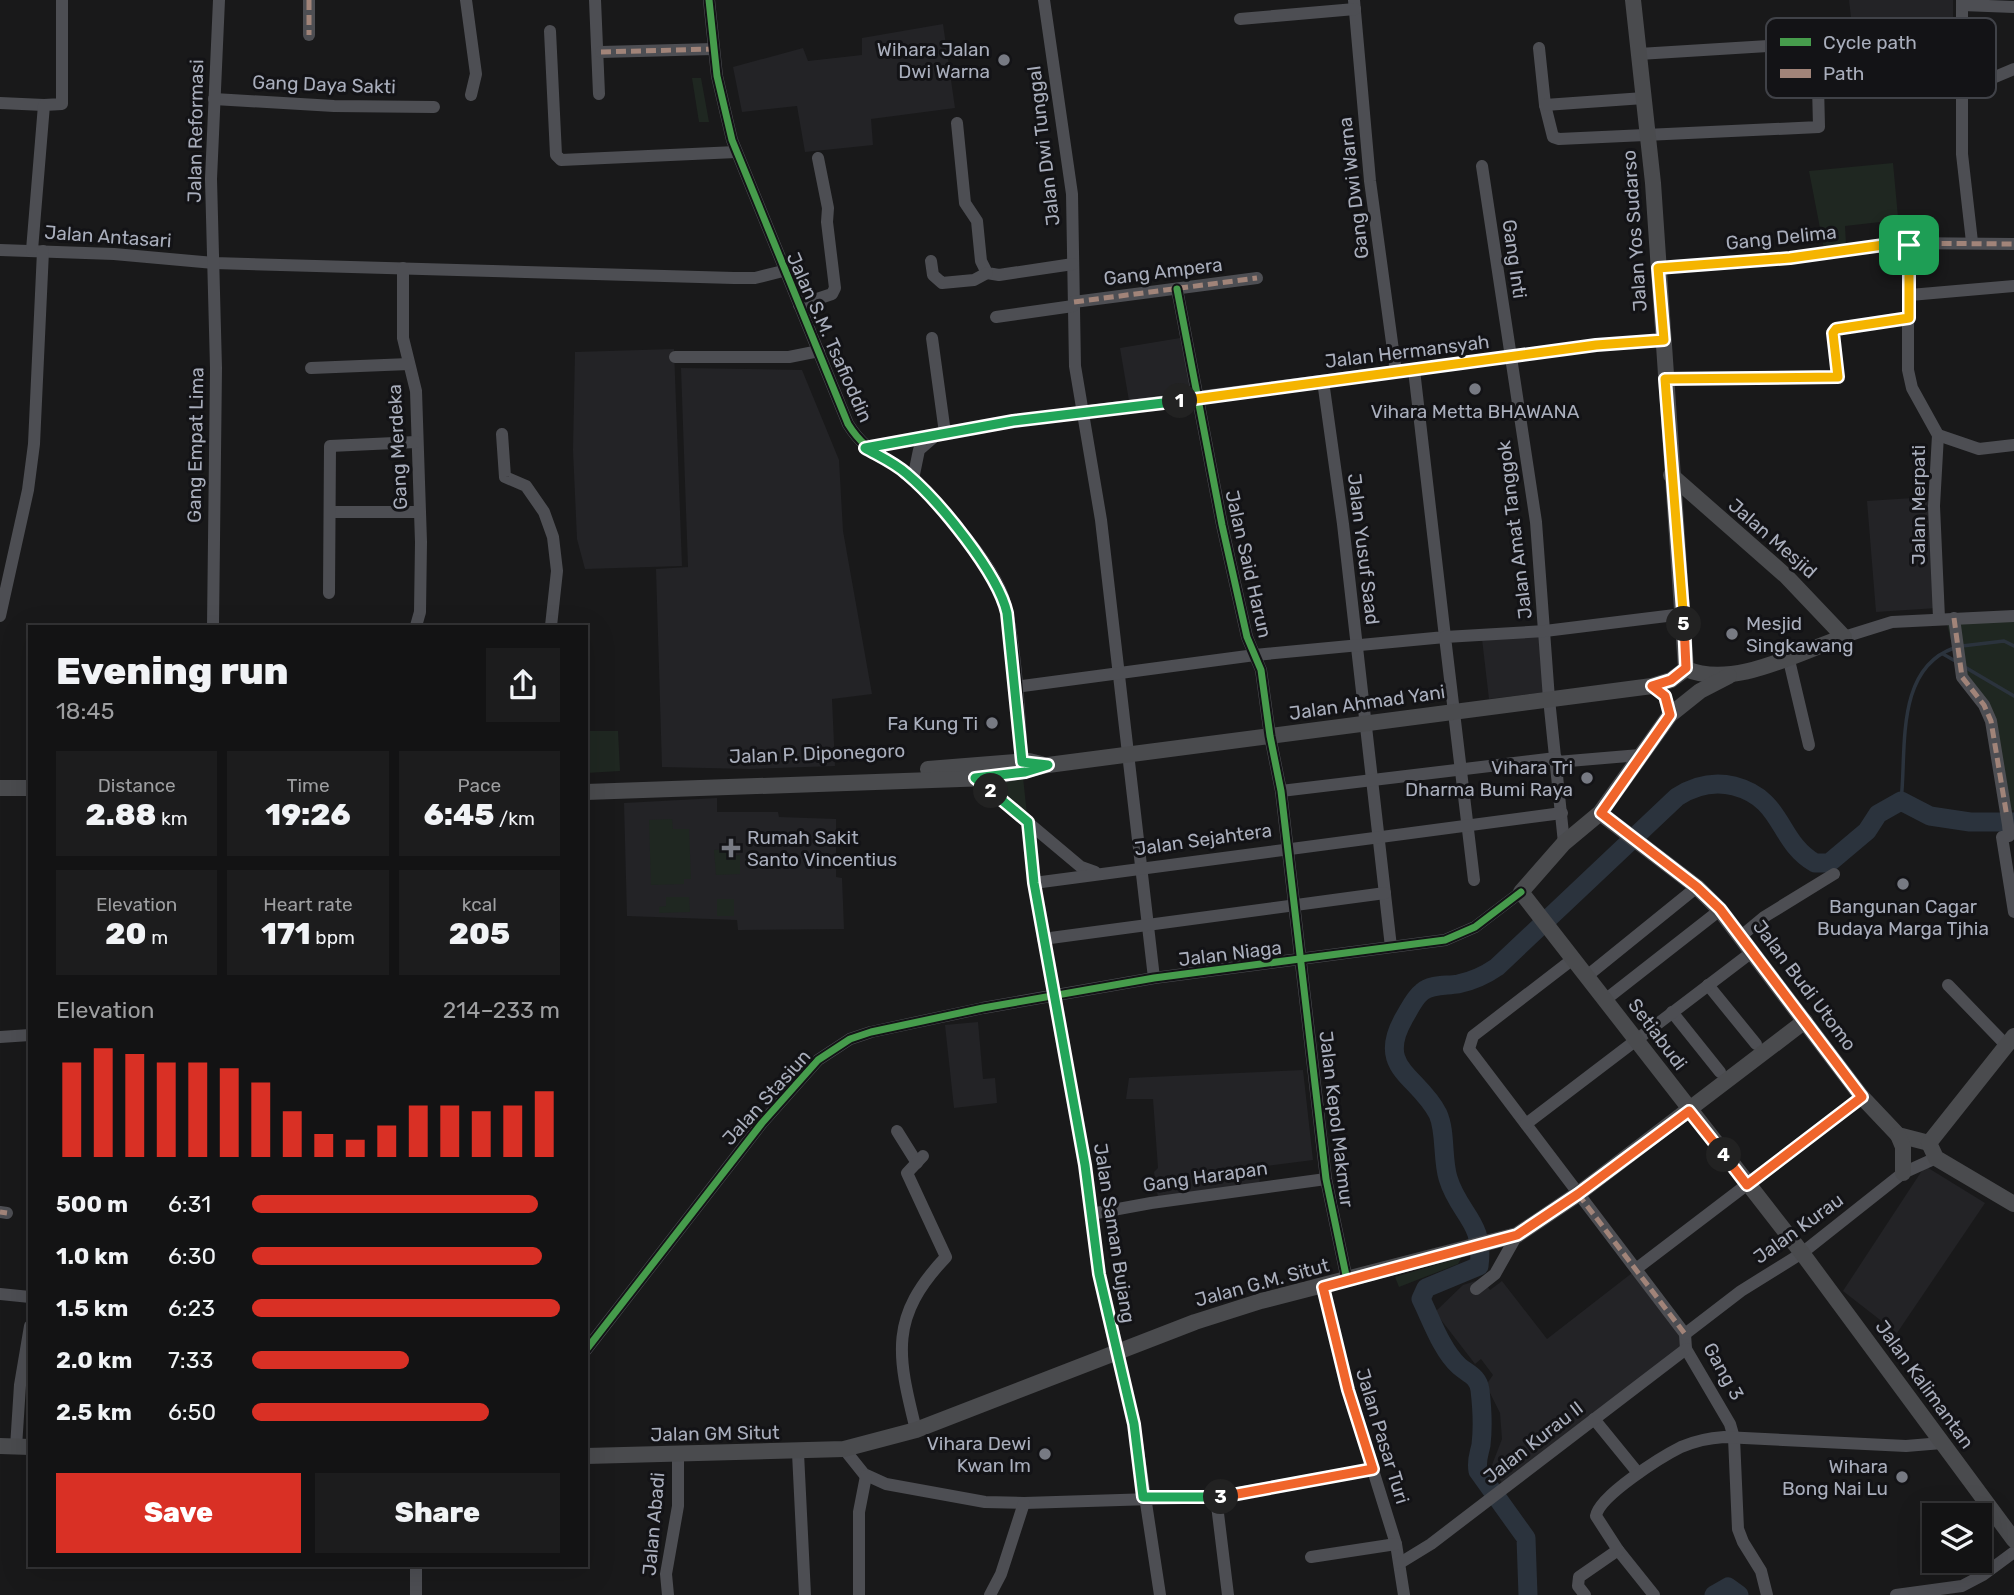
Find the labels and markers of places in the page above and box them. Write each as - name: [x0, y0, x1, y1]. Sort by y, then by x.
- place label: Wihara Jalan Dwi Warna: [877, 38, 990, 83]
- marker: Wihara Jalan Dwi Warna: [996, 52, 1012, 68]
- pin: [1879, 215, 1939, 275]
- marker: Vihara Metta BHAWANA: [1467, 381, 1483, 397]
- pin: 1: [1162, 384, 1198, 418]
- place label: Vihara Metta BHAWANA: [1371, 400, 1580, 423]
- pin: 5: [1666, 606, 1702, 642]
- place label: Mesjid Singkawang: [1746, 612, 1854, 657]
- marker: Mesjid Singkawang: [1724, 626, 1740, 642]
- place label: Fa Kung Ti: [887, 712, 978, 735]
- marker: Fa Kung Ti: [984, 715, 1000, 731]
- place label: Vihara Tri Dharma Bumi Raya: [1405, 756, 1573, 801]
- marker: Vihara Tri Dharma Bumi Raya: [1579, 770, 1595, 786]
- pin: 2: [974, 774, 1009, 808]
- place label: Rumah Sakit Santo Vincentius: [747, 826, 897, 871]
- marker: Rumah Sakit Santo Vincentius: [721, 838, 741, 858]
- marker: Bangunan Cagar Budaya Marga Tjhia: [1895, 876, 1911, 892]
- place label: Bangunan Cagar Budaya Marga Tjhia: [1817, 895, 1989, 940]
- pin: 4: [1706, 1138, 1742, 1172]
- place label: Vihara Dewi Kwan Im: [926, 1432, 1031, 1477]
- marker: Vihara Dewi Kwan Im: [1037, 1446, 1053, 1462]
- place label: Wihara Bong Nai Lu: [1782, 1455, 1888, 1500]
- marker: Wihara Bong Nai Lu: [1894, 1469, 1910, 1485]
- pin: 3: [1204, 1480, 1238, 1514]

